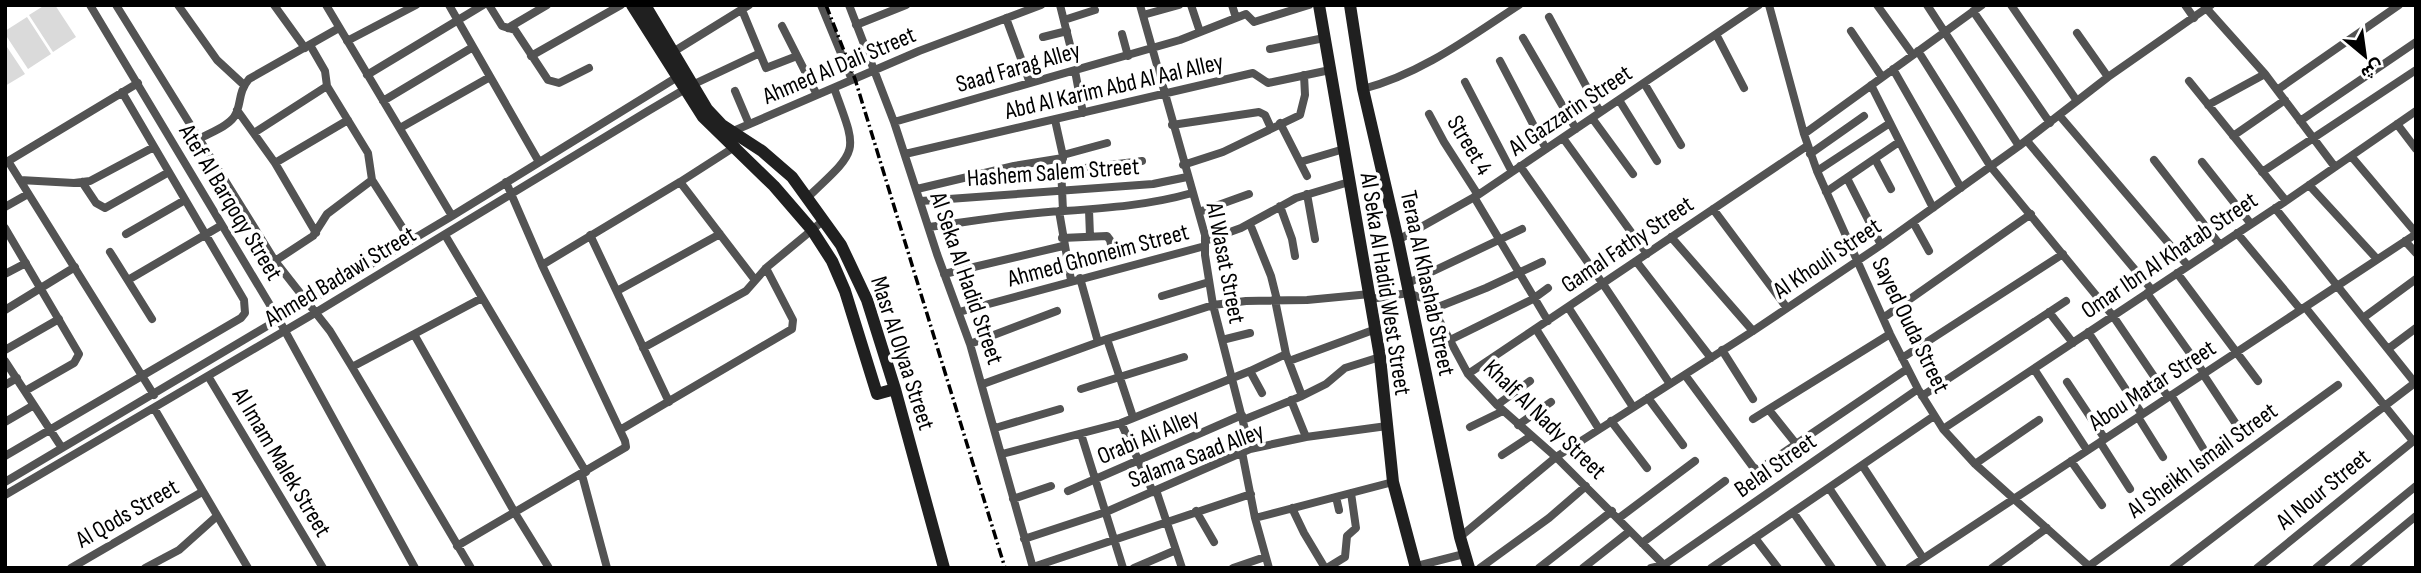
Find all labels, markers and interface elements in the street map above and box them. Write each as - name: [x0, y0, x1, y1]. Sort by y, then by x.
- street label: Ahmed Al Dali Street: [757, 20, 920, 111]
- north arrow: [2330, 21, 2400, 91]
- street label: Saad Farag Alley: [953, 36, 1084, 99]
- street label: Abd Al Karim Abd Al Aal Alley: [1001, 47, 1226, 126]
- text: ش: [2357, 54, 2388, 85]
- street label: Al Gazzarin Street: [1502, 59, 1637, 163]
- street label: Street 4: [1441, 110, 1499, 180]
- street label: Atef Al Barqoqy Street: [172, 118, 289, 286]
- street label: Hashem Salem Street: [966, 152, 1140, 193]
- street label: Al Seka Al Hadid West Street: [1353, 170, 1417, 397]
- street label: Omar Ibn Al Khatab Street: [2076, 186, 2263, 325]
- street label: Al Seka Al Hadid Street: [923, 187, 1010, 368]
- street label: Teraa Al Khashab Street: [1394, 188, 1461, 378]
- street label: Gamal Fathy Street: [1556, 190, 1699, 299]
- street label: Al Wasat Street: [1199, 199, 1251, 326]
- street label: Al Khouli Street: [1767, 212, 1887, 306]
- street label: Ahmed Ghoneim Street: [1003, 217, 1192, 294]
- street label: Ahmed Badawi Street: [259, 220, 421, 333]
- street label: Sayed Ouda Street: [1865, 253, 1956, 398]
- street label: Masr Al Olyaa Street: [864, 273, 941, 434]
- street label: Abou Matar Street: [2082, 334, 2221, 438]
- street label: Khalf Al Nady Street: [1477, 353, 1612, 485]
- street label: Al Imam Malek Street: [225, 382, 337, 542]
- street label: Al Sheikh Ismail Street: [2121, 396, 2283, 525]
- street label: Orabi Ali Alley: [1093, 402, 1204, 471]
- street label: Salama Saad Alley: [1124, 416, 1268, 495]
- street label: Belal Street: [1729, 427, 1822, 504]
- street label: Al Nour Street: [2270, 443, 2376, 537]
- street label: Al Qods Street: [70, 472, 184, 555]

